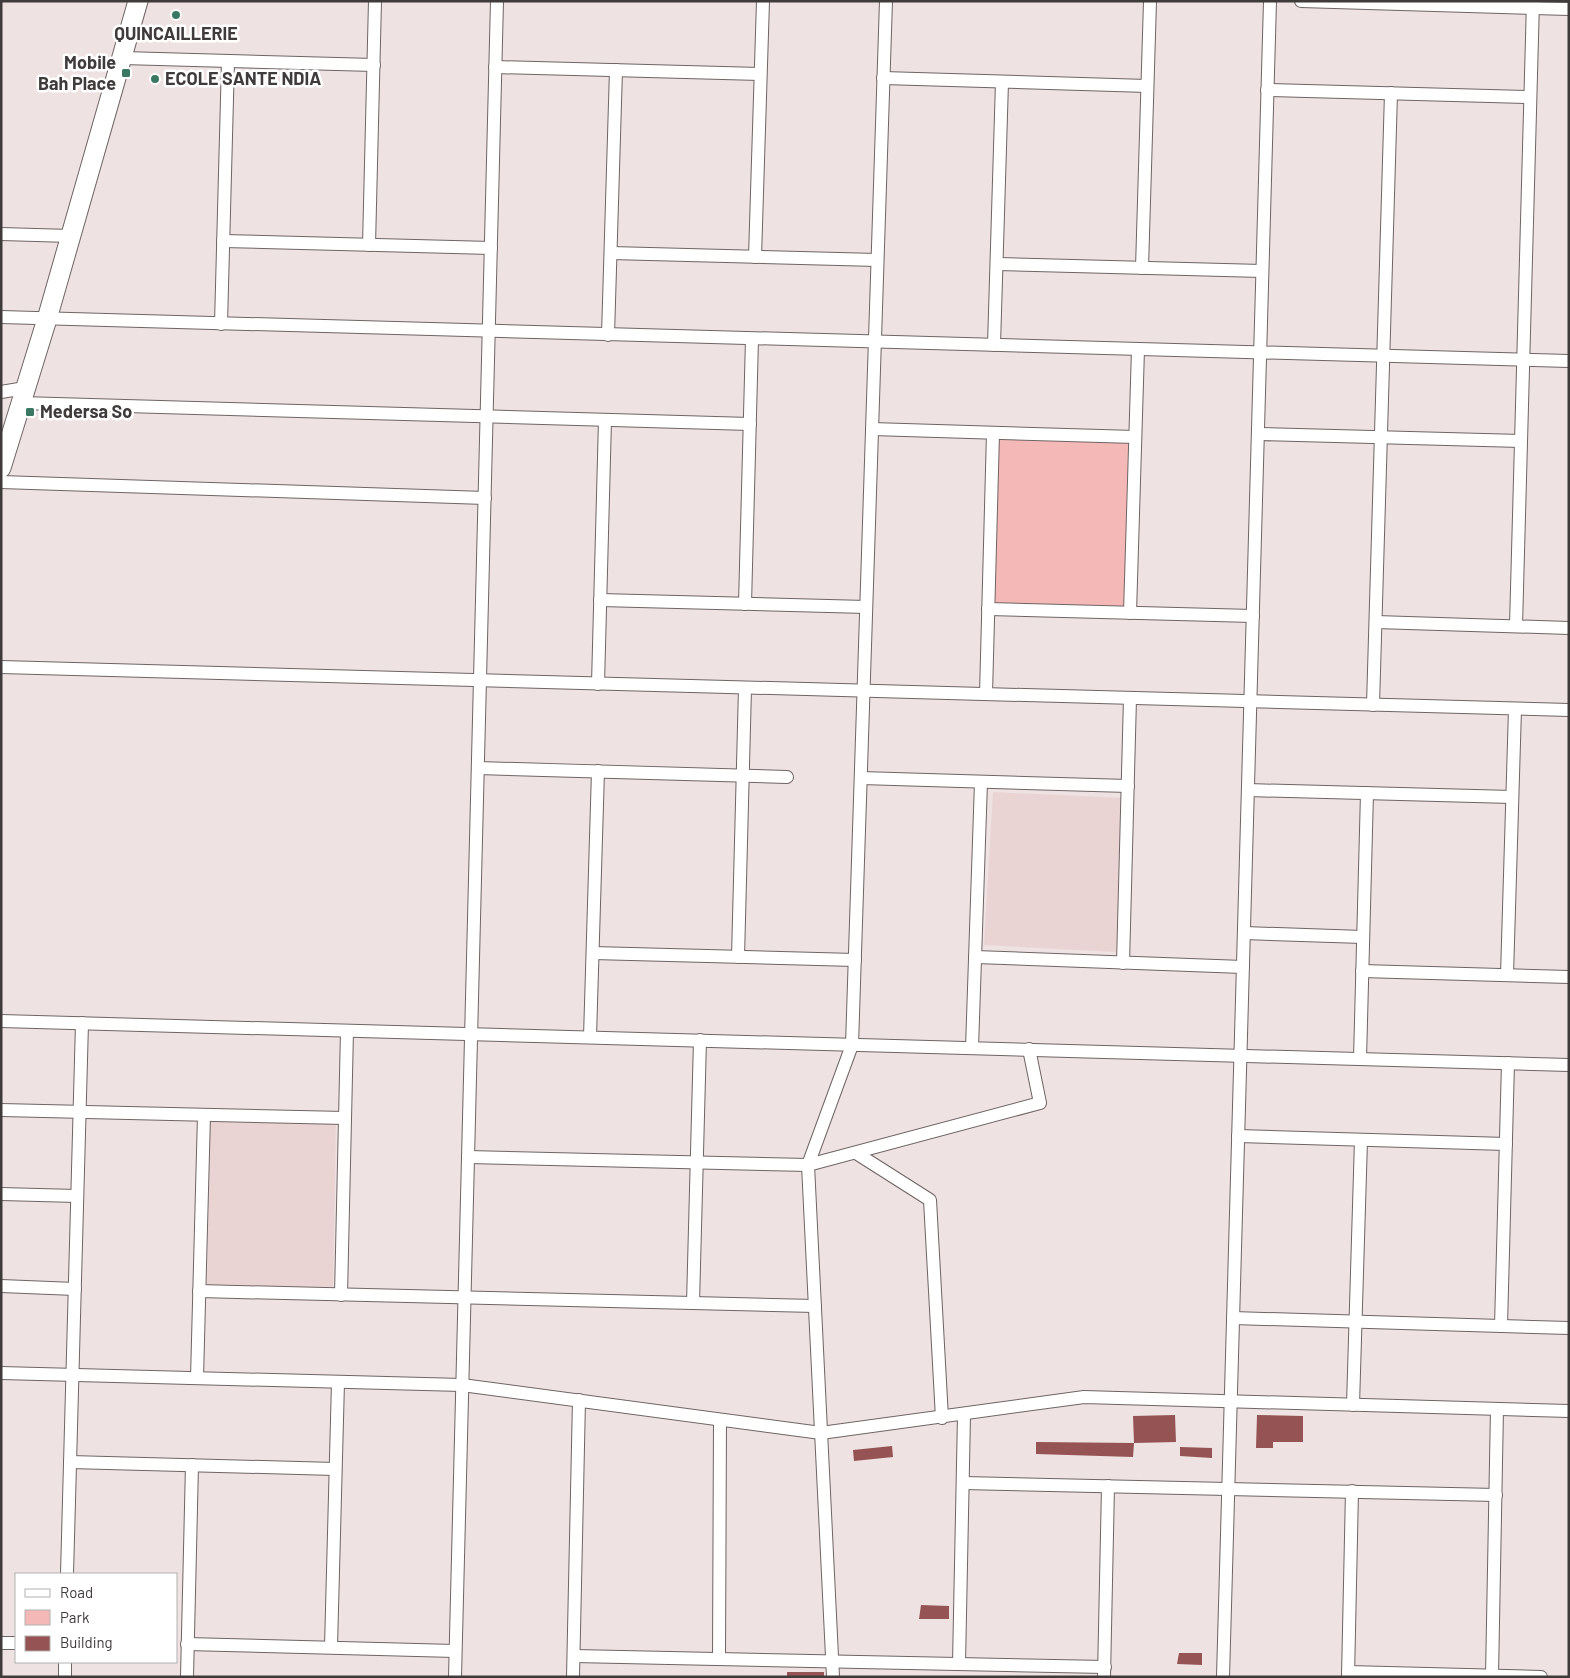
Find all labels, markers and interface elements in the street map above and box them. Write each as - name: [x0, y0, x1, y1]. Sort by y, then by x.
- marker: QUINCAILLERIE: [170, 9, 182, 21]
- place label: QUINCAILLERIE: [114, 22, 238, 44]
- place label: Mobile Bah Place: [38, 51, 116, 94]
- marker: Mobile Bah Place: [120, 67, 132, 79]
- place label: ECOLE SANTE NDIA: [165, 67, 321, 89]
- marker: ECOLE SANTE NDIA: [149, 73, 161, 85]
- place label: Medersa So: [40, 400, 132, 422]
- marker: Medersa So: [24, 406, 36, 418]
- legend: [15, 1573, 178, 1663]
- text: Road: [60, 1583, 93, 1601]
- text: Park: [60, 1608, 90, 1626]
- text: Building: [60, 1633, 113, 1651]

